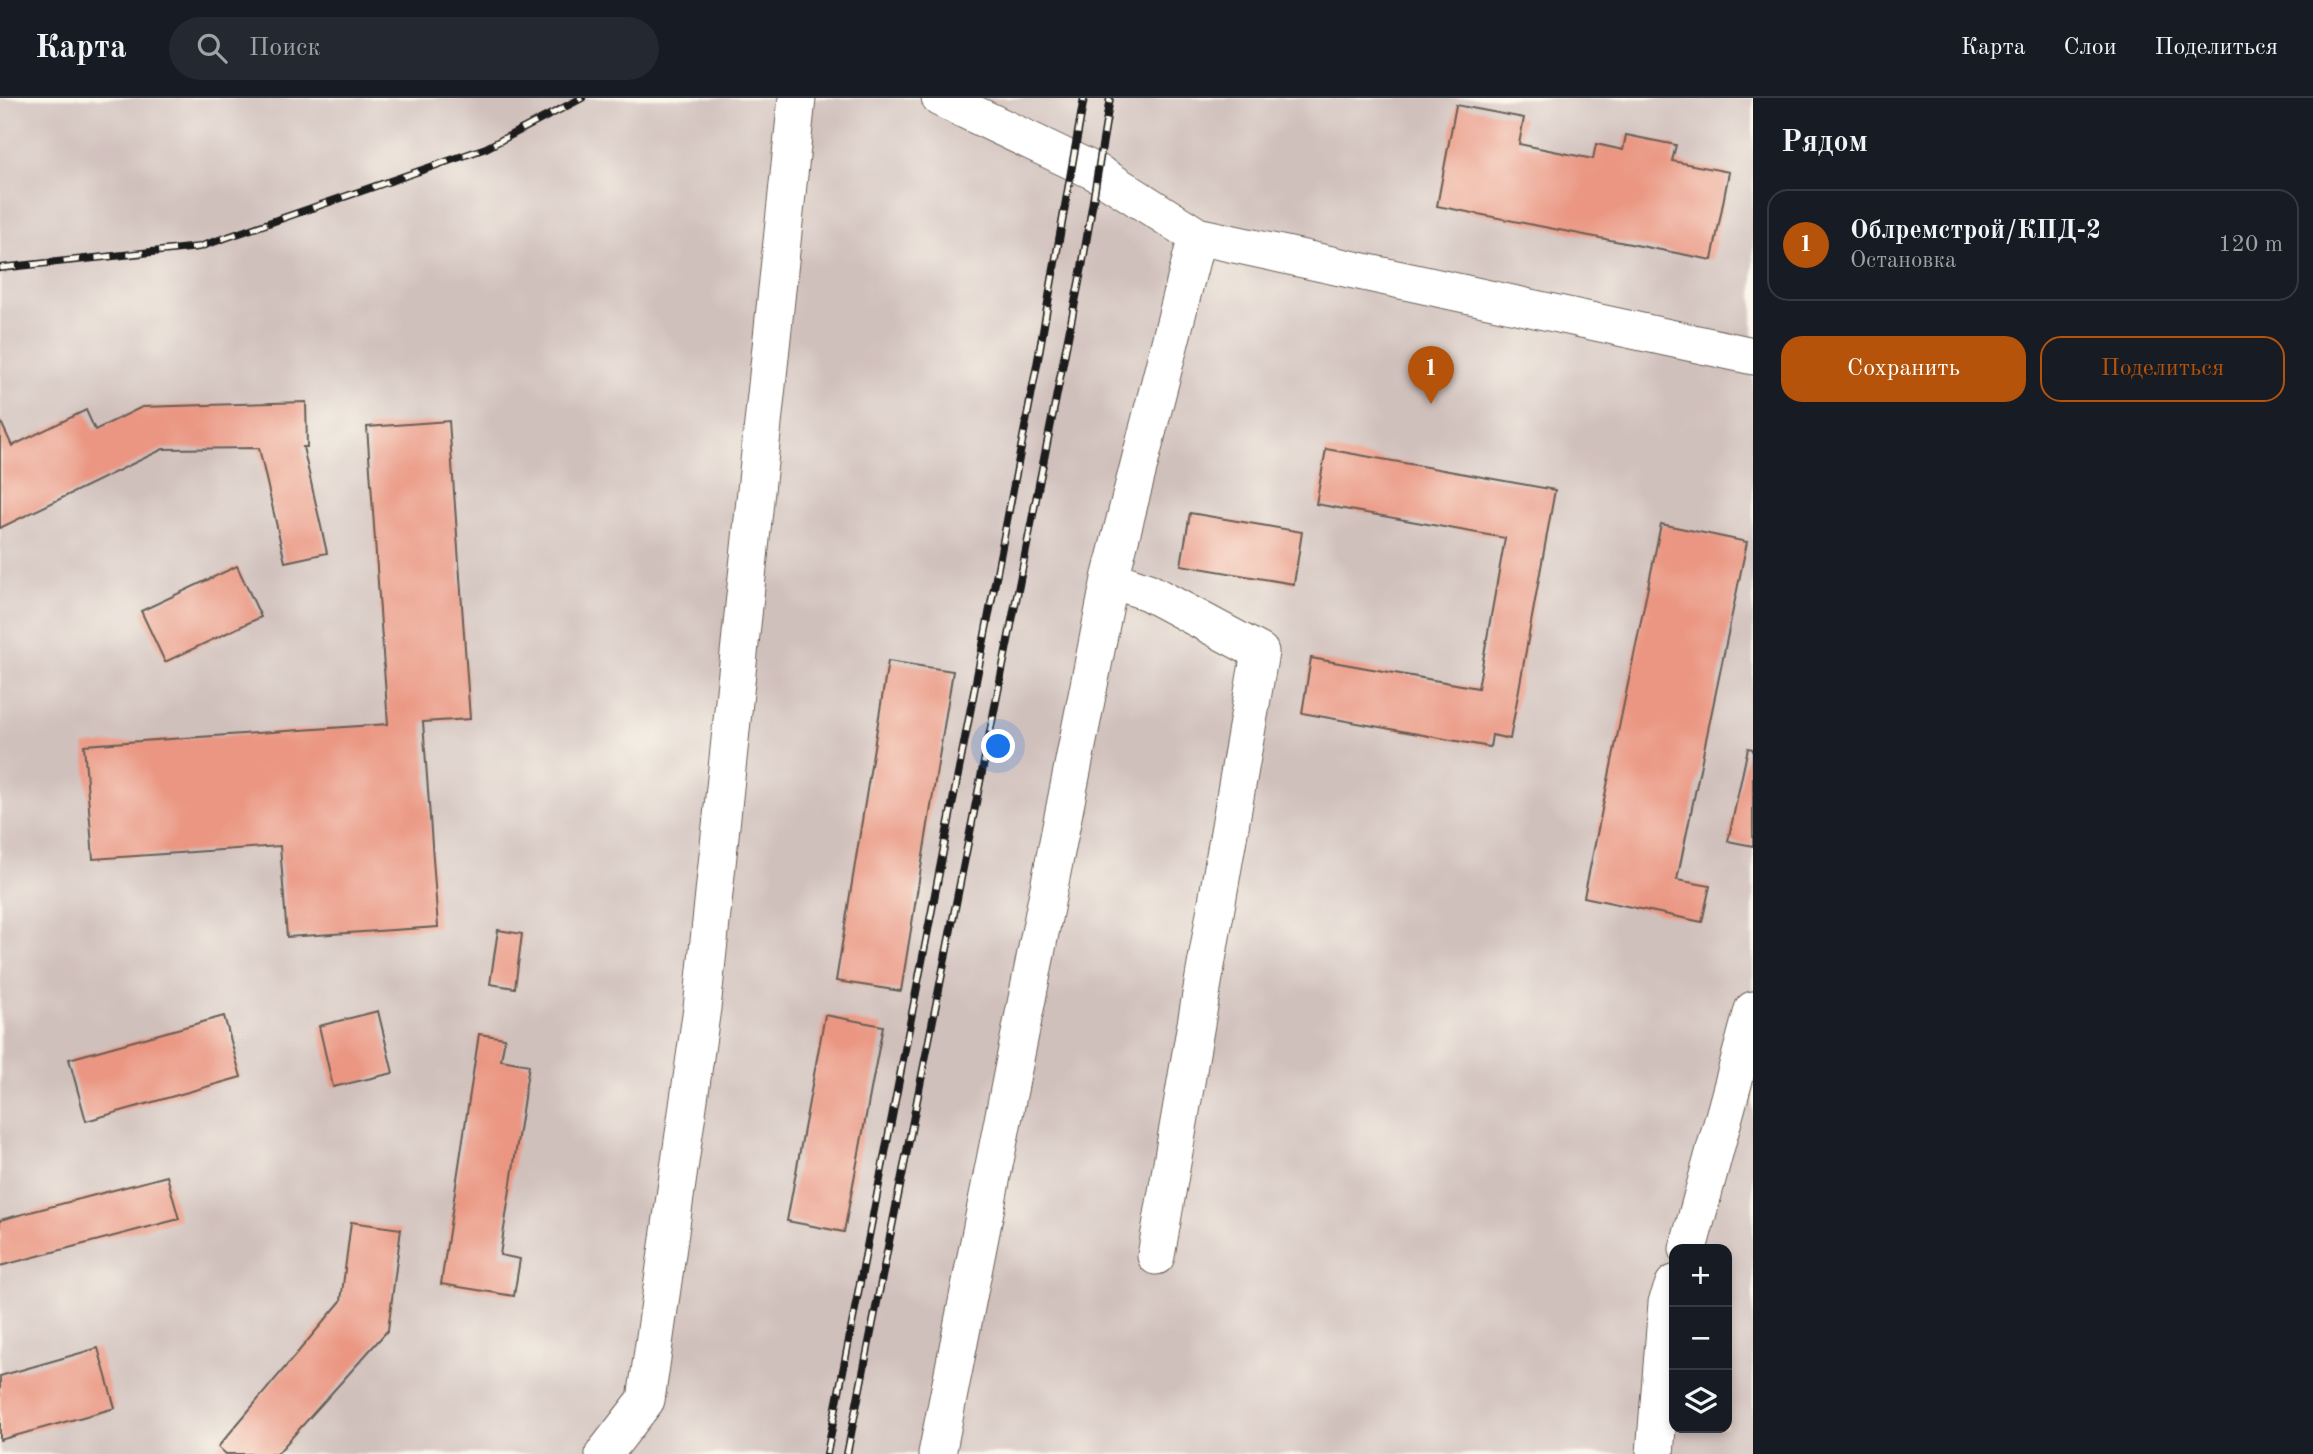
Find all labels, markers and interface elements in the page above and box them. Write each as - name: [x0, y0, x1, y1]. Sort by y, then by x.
- search box: [169, 17, 659, 80]
- icon: search: [193, 29, 231, 67]
- text: Карта: [35, 32, 127, 65]
- text: Поиск: [249, 35, 321, 61]
- text: Карта: [1961, 36, 2026, 60]
- text: Слои: [2064, 36, 2117, 60]
- text: Поделиться: [2155, 36, 2278, 60]
- text: Рядом: [1781, 128, 1868, 158]
- text: Облремстрой/КПД-2: [1850, 218, 2101, 244]
- text: 1: [1799, 233, 1813, 256]
- text: 120 m: [2218, 233, 2283, 256]
- text: Остановка: [1850, 249, 1956, 272]
- button: Сохранить: [1781, 336, 2026, 402]
- button: Поделиться: [2040, 336, 2285, 402]
- pin: 1: [1408, 346, 1454, 404]
- your location: [981, 729, 1015, 763]
- map controls: [1669, 1244, 1732, 1433]
- button: +: [1669, 1244, 1732, 1307]
- button: −: [1669, 1307, 1732, 1370]
- button: layers: [1669, 1370, 1732, 1433]

